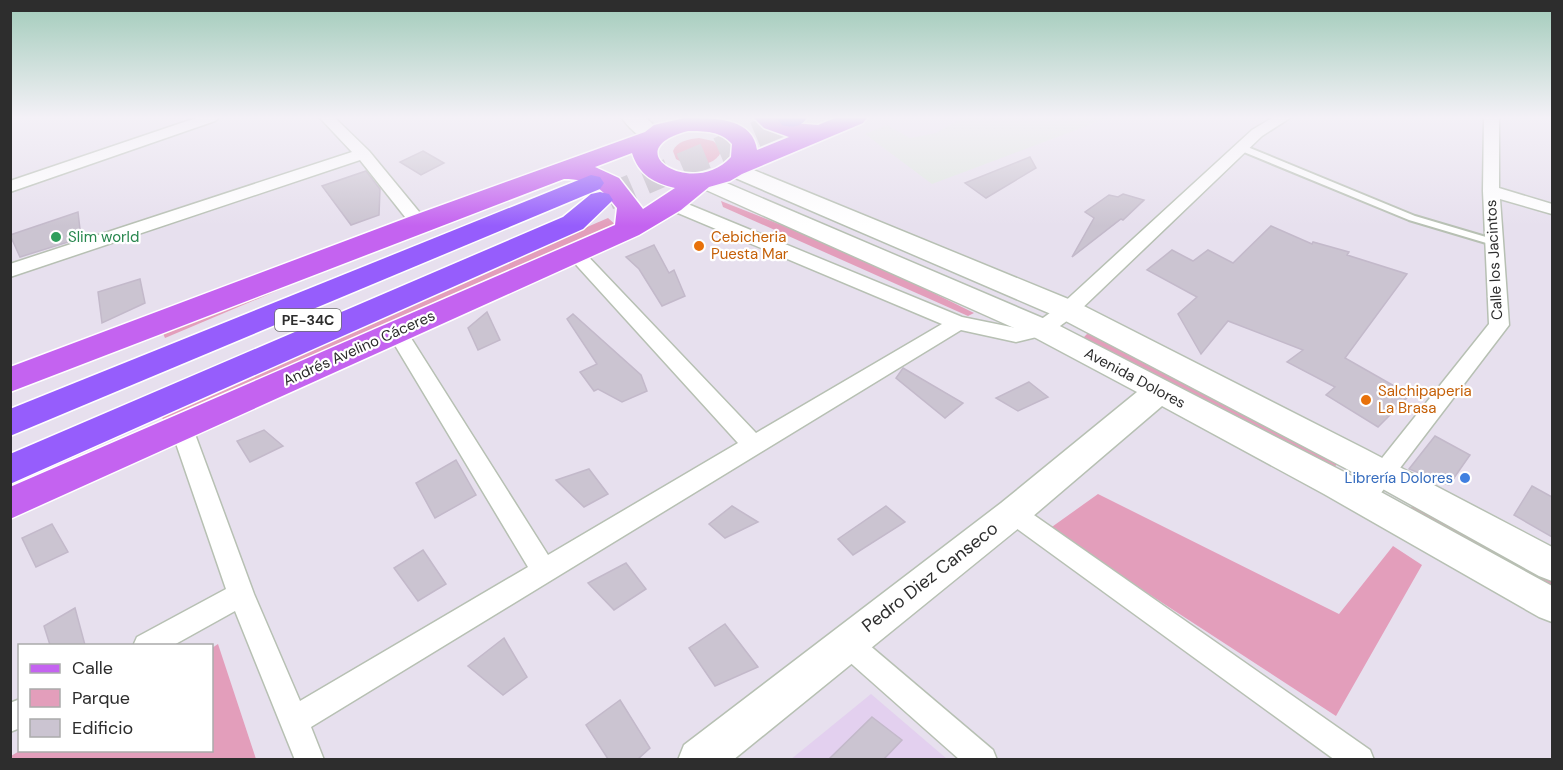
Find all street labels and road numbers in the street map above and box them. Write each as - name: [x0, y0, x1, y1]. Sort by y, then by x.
- street label: Calle los Jacintos: [1481, 199, 1507, 321]
- street label: Andrés Avelino Cáceres: [280, 305, 438, 391]
- road number: PE-34C: [275, 309, 341, 331]
- street label: Avenida Dolores: [1081, 343, 1189, 413]
- street label: Pedro Diez Canseco: [857, 516, 1003, 638]

